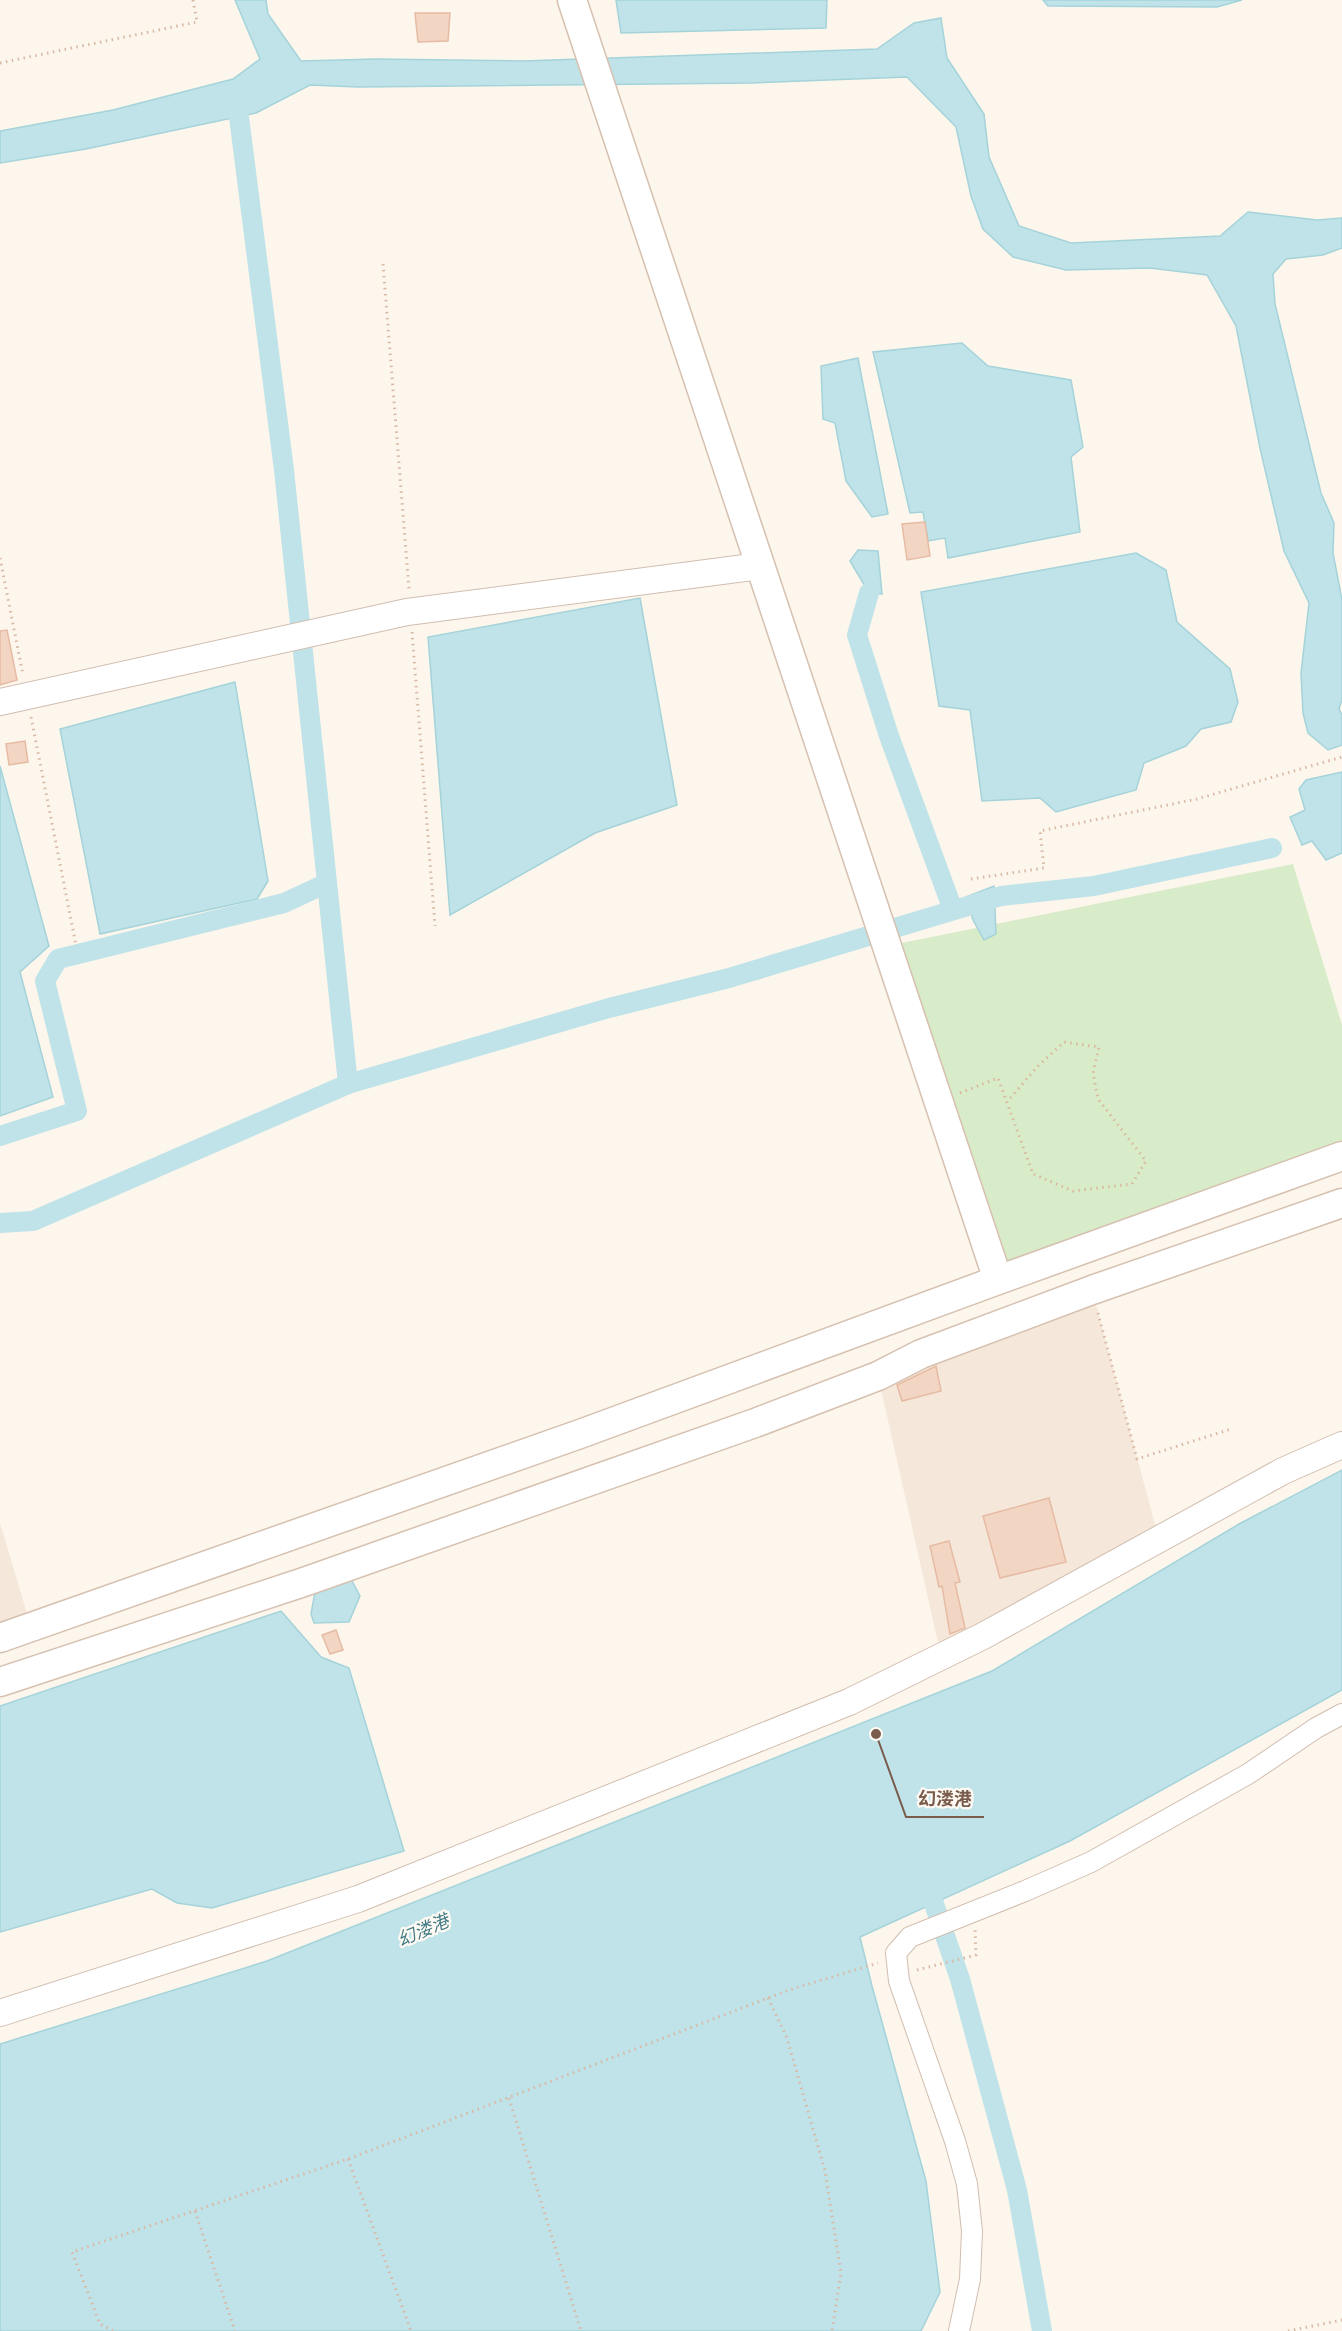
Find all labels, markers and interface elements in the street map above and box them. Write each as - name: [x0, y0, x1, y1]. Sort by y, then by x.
- callout: 幻溇港: [906, 1781, 984, 1817]
- text: 幻溇港: [918, 1785, 972, 1812]
- water label: 幻溇港: [393, 1906, 456, 1953]

